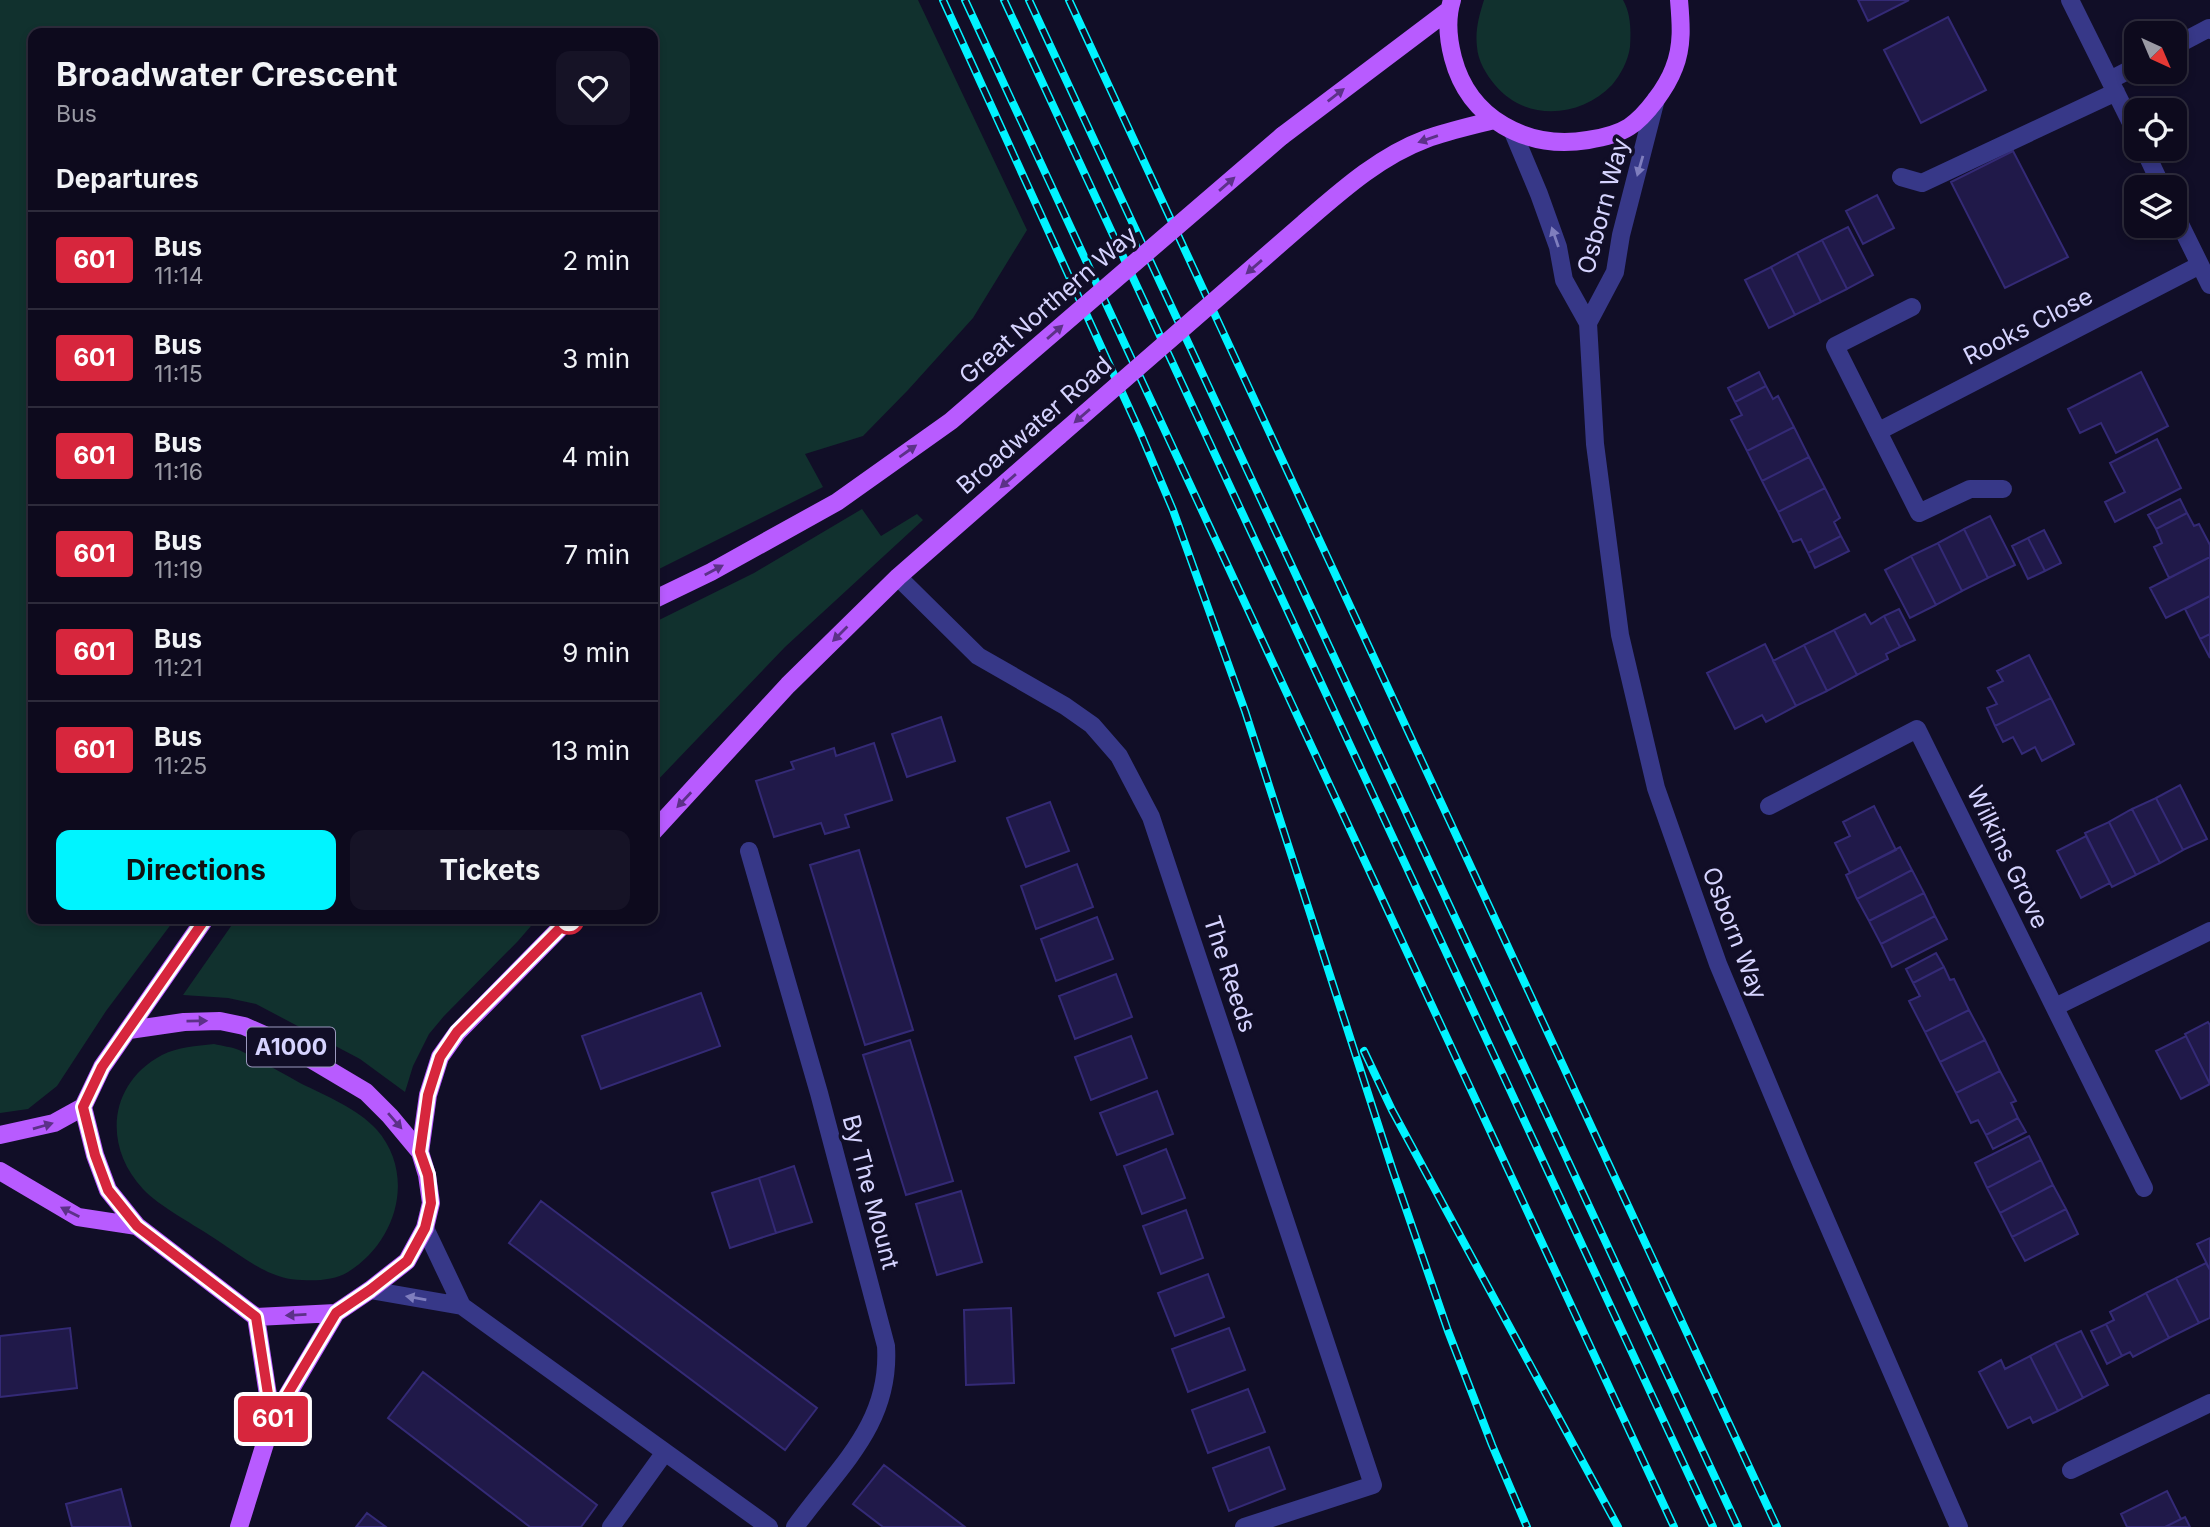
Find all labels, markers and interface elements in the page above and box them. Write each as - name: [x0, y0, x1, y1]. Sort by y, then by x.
- north arrow: [2124, 21, 2188, 84]
- map controls: [2124, 21, 2187, 238]
- button: heart: [556, 51, 630, 125]
- text: Broadwater Crescent: [56, 54, 398, 94]
- one-way arrow: [1327, 88, 1345, 102]
- button: locate: [2124, 98, 2187, 161]
- text: Bus: [56, 100, 97, 128]
- one-way arrow: [1418, 134, 1439, 145]
- street label: Osborn Way: [1571, 135, 1635, 277]
- one-way arrow: [1634, 155, 1645, 177]
- text: Departures: [56, 163, 199, 194]
- button: layers: [2124, 175, 2187, 238]
- one-way arrow: [1218, 176, 1236, 192]
- street label: Great Northern Way: [953, 220, 1143, 390]
- one-way arrow: [1549, 227, 1559, 248]
- text: Bus: [154, 231, 202, 262]
- text: 601: [73, 245, 116, 274]
- text: 2 min: [562, 245, 630, 276]
- one-way arrow: [1245, 259, 1263, 275]
- text: 11:14: [154, 262, 204, 290]
- street label: Rooks Close: [1959, 281, 2097, 371]
- one-way arrow: [1046, 325, 1063, 340]
- text: Bus: [154, 329, 202, 360]
- text: 601: [73, 343, 116, 372]
- text: 3 min: [562, 343, 630, 374]
- street label: Broadwater Road: [951, 350, 1117, 500]
- text: 11:15: [154, 360, 203, 388]
- one-way arrow: [1074, 408, 1091, 423]
- text: Bus: [154, 427, 202, 458]
- text: 601: [73, 441, 116, 470]
- text: 4 min: [561, 441, 630, 472]
- one-way arrow: [899, 444, 917, 458]
- text: 11:16: [154, 458, 203, 486]
- one-way arrow: [999, 473, 1016, 488]
- text: Bus: [154, 525, 202, 556]
- text: 601: [73, 539, 116, 568]
- text: 7 min: [564, 539, 630, 570]
- text: 11:19: [154, 556, 203, 584]
- one-way arrow: [704, 564, 724, 576]
- text: Bus: [154, 623, 202, 654]
- one-way arrow: [832, 625, 848, 642]
- text: 601: [73, 637, 116, 666]
- text: 9 min: [562, 637, 630, 668]
- text: 11:21: [154, 654, 203, 682]
- text: Bus: [154, 721, 202, 752]
- text: 601: [73, 735, 116, 764]
- text: 13 min: [552, 735, 630, 766]
- text: 11:25: [154, 752, 207, 780]
- street label: Wilkins Grove: [1961, 781, 2055, 933]
- one-way arrow: [676, 791, 692, 808]
- button: Directions: [56, 830, 336, 910]
- button: Tickets: [350, 830, 630, 910]
- street label: Osborn Way: [1696, 863, 1774, 1003]
- unlabelled marker: [554, 904, 584, 934]
- street label: The Reeds: [1198, 912, 1262, 1036]
- one-way arrow: [186, 1016, 208, 1027]
- road number: A1000: [247, 1028, 335, 1066]
- one-way arrow: [387, 1112, 403, 1130]
- street label: By The Mount: [836, 1112, 906, 1273]
- one-way arrow: [33, 1120, 54, 1130]
- one-way arrow: [60, 1207, 80, 1219]
- one-way arrow: [405, 1292, 427, 1303]
- one-way arrow: [285, 1310, 307, 1321]
- line badge: 601: [233, 1396, 313, 1442]
- text: 601: [252, 1404, 294, 1433]

